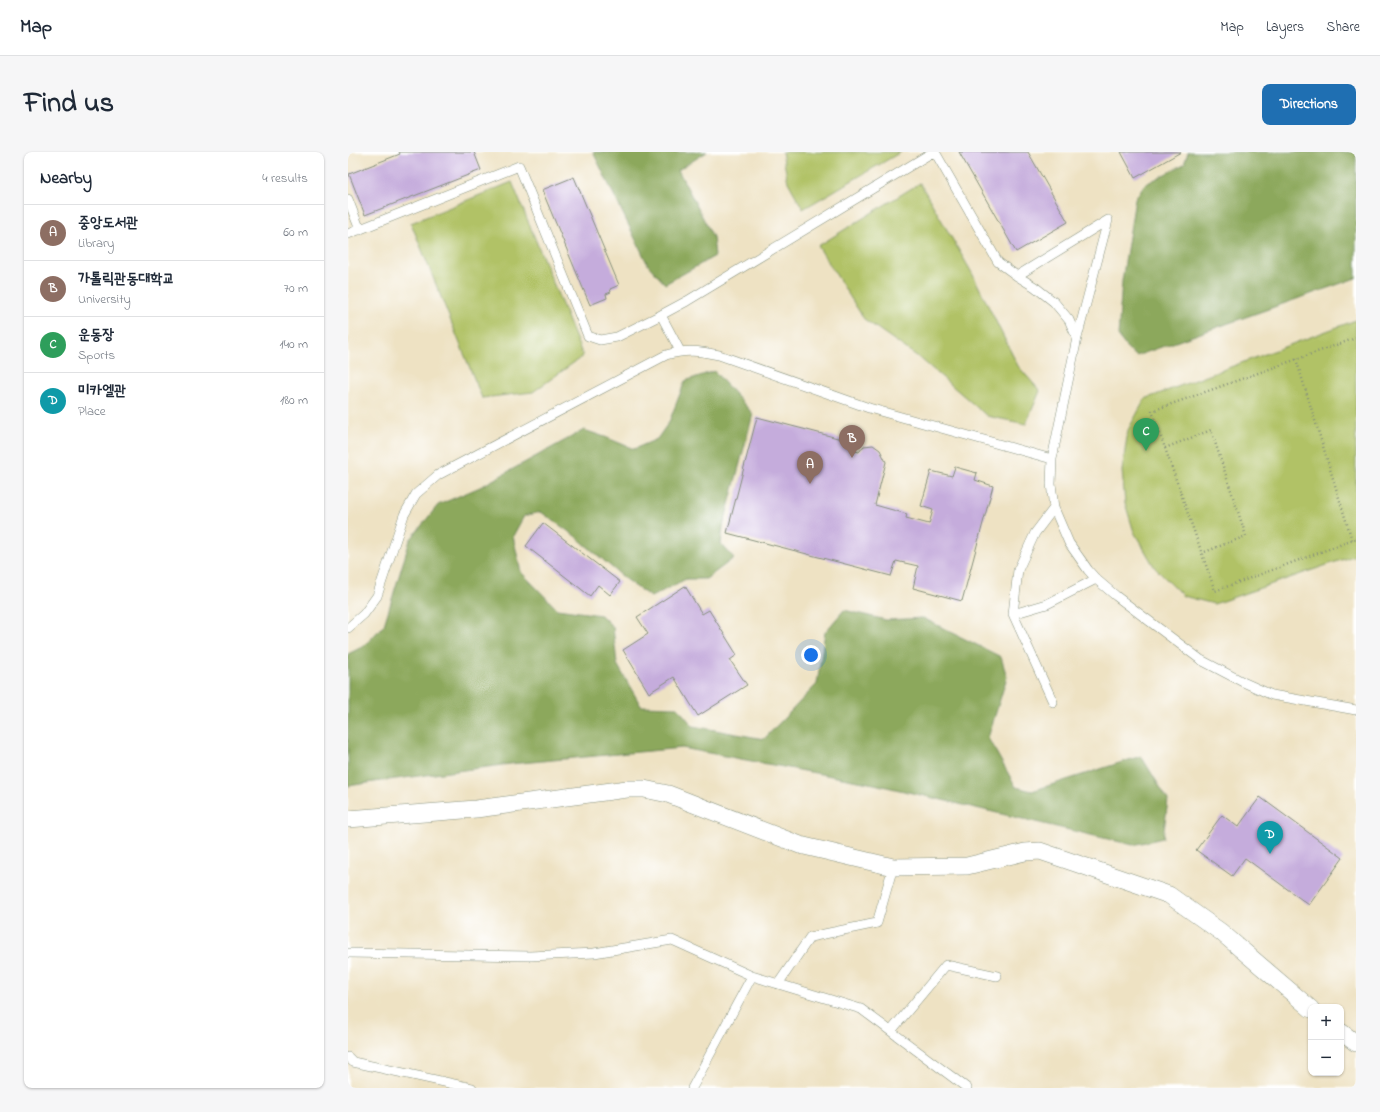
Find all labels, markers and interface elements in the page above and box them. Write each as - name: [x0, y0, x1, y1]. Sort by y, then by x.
- text: Map: [20, 14, 52, 41]
- text: Map: [1220, 17, 1244, 38]
- text: Layers: [1266, 17, 1304, 38]
- text: Share: [1326, 17, 1360, 38]
- text: Find us: [24, 84, 114, 125]
- button: Directions: [1262, 84, 1356, 125]
- text: Nearby: [40, 166, 92, 191]
- text: 4 results: [262, 169, 308, 188]
- text: 중앙도서관: [78, 212, 138, 234]
- text: A: [49, 223, 57, 242]
- text: 60 m: [283, 223, 308, 242]
- text: Library: [78, 234, 114, 253]
- text: 가톨릭관동대학교: [78, 268, 175, 290]
- text: B: [49, 279, 57, 298]
- text: 70 m: [284, 279, 308, 298]
- text: University: [78, 290, 131, 309]
- text: 운동장: [78, 324, 114, 346]
- text: C: [49, 335, 57, 354]
- text: 140 m: [280, 335, 308, 354]
- text: Sports: [78, 346, 115, 365]
- text: 미카엘관: [78, 380, 126, 402]
- text: D: [48, 391, 58, 410]
- text: 180 m: [280, 391, 308, 410]
- text: Place: [78, 402, 106, 421]
- pin: C: [1133, 418, 1159, 451]
- pin: B: [839, 425, 865, 458]
- pin: A: [797, 451, 823, 484]
- your location: [801, 645, 821, 665]
- pin: D: [1257, 821, 1283, 854]
- map controls: [1308, 1004, 1344, 1076]
- button: +: [1308, 1004, 1344, 1040]
- button: −: [1308, 1040, 1344, 1076]

